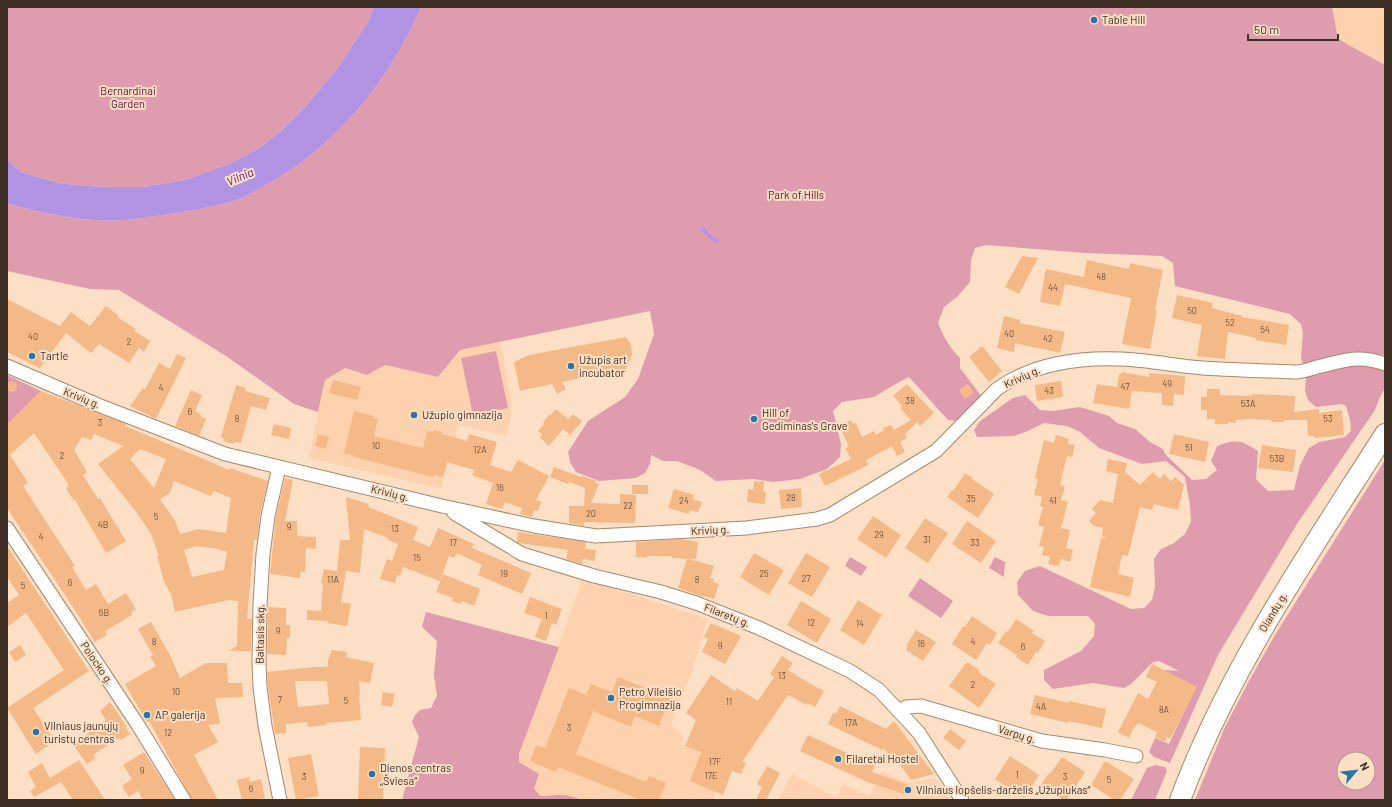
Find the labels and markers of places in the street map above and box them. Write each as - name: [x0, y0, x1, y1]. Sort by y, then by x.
- place label: Table Hill: [1102, 13, 1145, 26]
- marker: Table Hill: [1089, 15, 1099, 25]
- place label: Tartle: [40, 349, 68, 362]
- marker: Tartle: [27, 351, 37, 361]
- place label: Užupis art incubator: [579, 353, 627, 379]
- marker: Užupis art incubator: [566, 361, 576, 371]
- place label: Hill of Gediminas's Grave: [762, 406, 848, 432]
- place label: Užupio gimnazija: [422, 408, 502, 421]
- marker: Užupio gimnazija: [409, 410, 419, 420]
- marker: Hill of Gediminas's Grave: [749, 414, 759, 424]
- place label: Petro Vileišio Progimnazija: [619, 685, 682, 711]
- marker: Petro Vileišio Progimnazija: [606, 693, 616, 703]
- place label: AP galerija: [155, 708, 205, 721]
- marker: AP galerija: [142, 710, 152, 720]
- place label: Vilniaus jaunųjų turistų centras: [44, 719, 118, 745]
- marker: Vilniaus jaunųjų turistų centras: [31, 727, 41, 737]
- place label: Filaretai Hostel: [846, 752, 918, 765]
- marker: Filaretai Hostel: [833, 754, 843, 764]
- place label: Dienos centras „Šviesa“: [380, 761, 451, 787]
- marker: Dienos centras „Šviesa“: [367, 769, 377, 779]
- place label: Vilniaus lopšelis-darželis „Užupiukas“: [916, 783, 1091, 796]
- marker: Vilniaus lopšelis-darželis „Užupiukas“: [903, 785, 913, 795]

